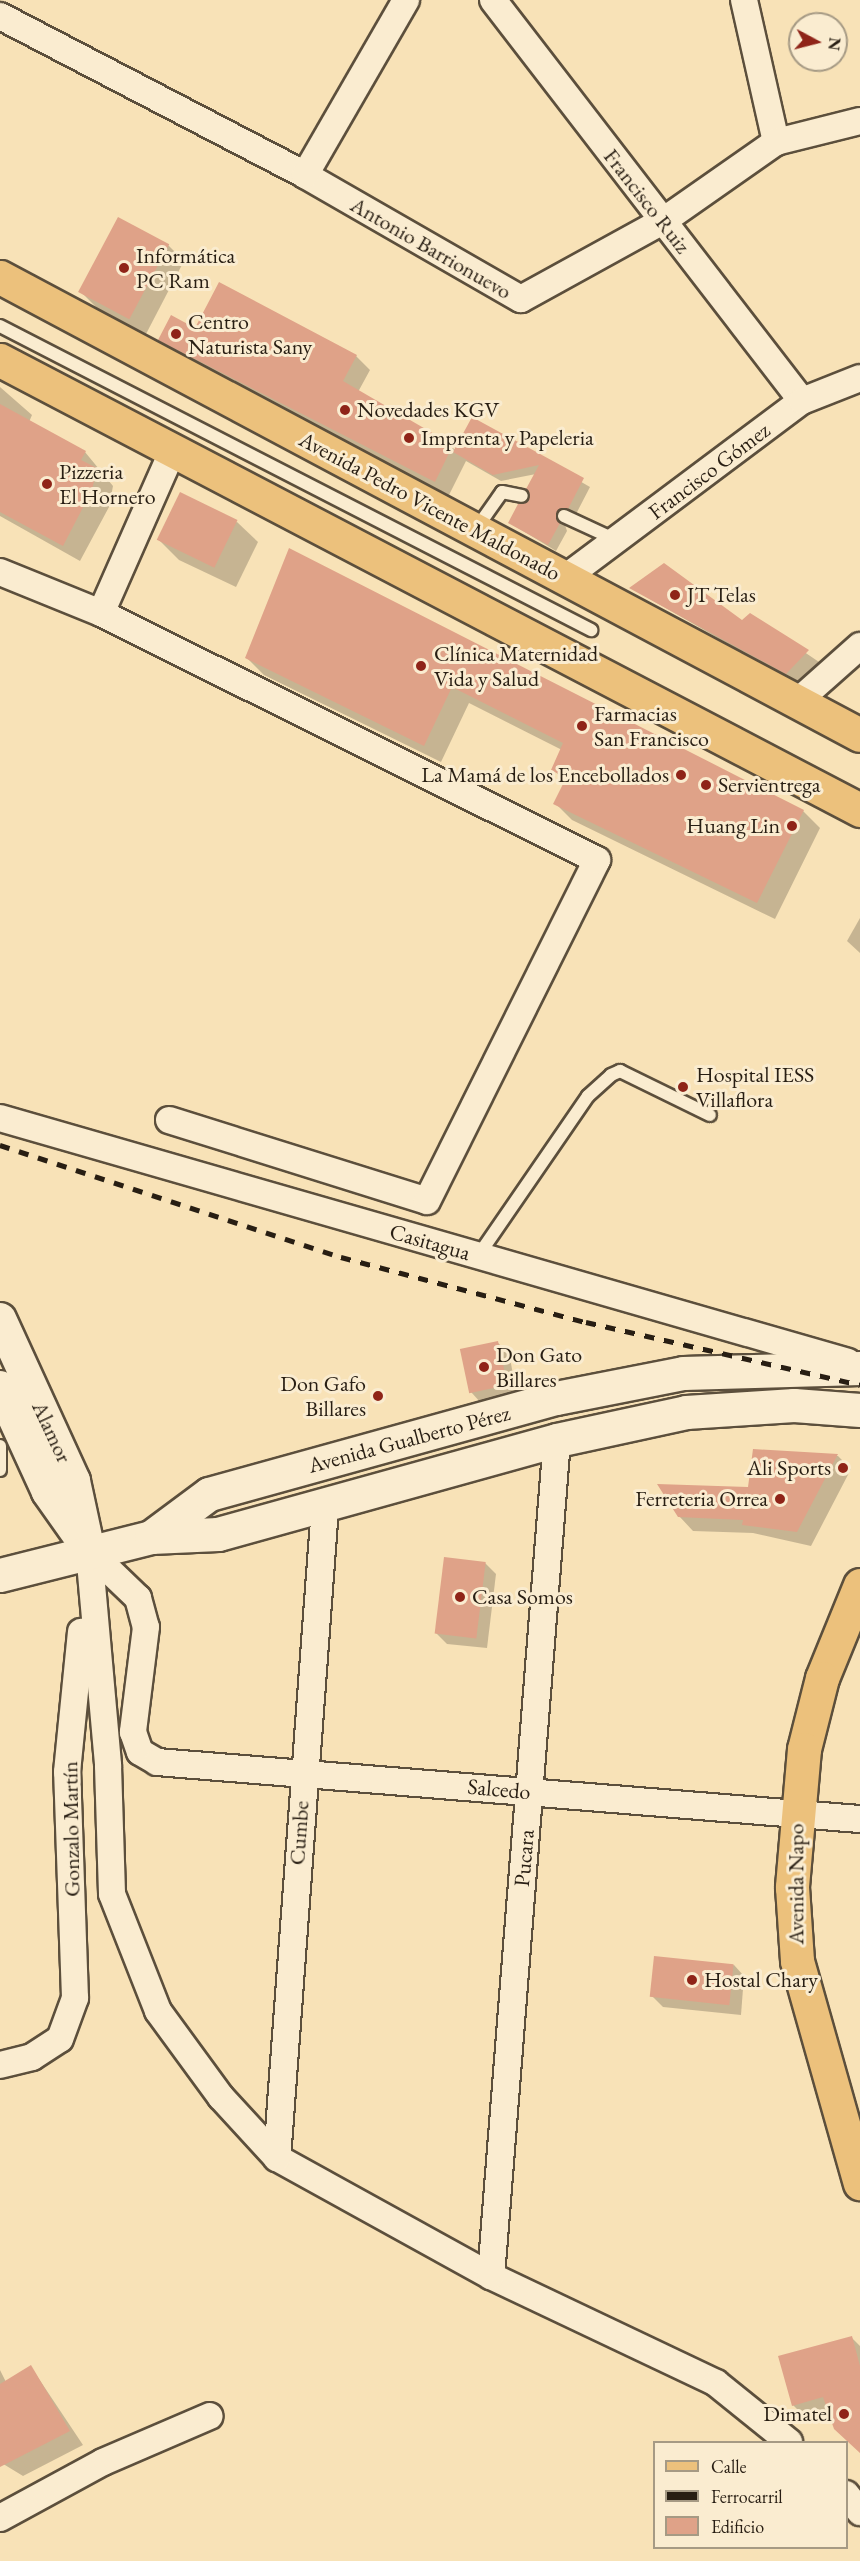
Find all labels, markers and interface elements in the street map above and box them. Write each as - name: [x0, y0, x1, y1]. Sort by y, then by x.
- north arrow: [788, 12, 848, 72]
- text: N: [823, 36, 846, 52]
- street label: Francisco Ruiz: [598, 144, 696, 258]
- street label: Antonio Barrionuevo: [346, 191, 516, 305]
- place label: Informática PC Ram: [136, 242, 235, 294]
- marker: Informática PC Ram: [117, 261, 131, 275]
- place label: Centro Naturista Sany: [188, 308, 312, 360]
- marker: Centro Naturista Sany: [169, 327, 183, 341]
- place label: Novedades KGV: [357, 397, 499, 423]
- marker: Novedades KGV: [338, 403, 352, 417]
- street label: Francisco Gómez: [643, 417, 775, 525]
- place label: Imprenta y Papeleria: [421, 425, 594, 451]
- street label: Avenida Pedro Vicente Maldonado: [295, 426, 565, 586]
- marker: Imprenta y Papeleria: [402, 431, 416, 445]
- place label: Pizzeria El Hornero: [59, 458, 156, 510]
- marker: Pizzeria El Hornero: [40, 477, 54, 491]
- place label: JT Telas: [687, 582, 756, 608]
- marker: JT Telas: [668, 588, 682, 602]
- place label: Clínica Maternidad Vida y Salud: [434, 640, 598, 692]
- marker: Clínica Maternidad Vida y Salud: [412, 657, 430, 675]
- place label: Farmacias San Francisco: [594, 700, 709, 752]
- marker: Farmacias San Francisco: [575, 719, 589, 733]
- place label: La Mamá de los Encebollados: [421, 762, 669, 788]
- marker: La Mamá de los Encebollados: [674, 768, 688, 782]
- place label: Servientrega: [718, 772, 821, 798]
- marker: Servientrega: [699, 778, 713, 792]
- place label: Huang Lin: [686, 813, 780, 839]
- marker: Huang Lin: [785, 819, 799, 833]
- place label: Hospital IESS Villaflora: [696, 1061, 814, 1112]
- marker: Hospital IESS Villaflora: [674, 1078, 692, 1096]
- street label: Casitagua: [387, 1218, 473, 1266]
- place label: Don Gato Billares: [496, 1341, 582, 1392]
- marker: Don Gato Billares: [477, 1360, 491, 1374]
- place label: Don Gafo Billares: [280, 1370, 366, 1422]
- marker: Don Gafo Billares: [371, 1389, 385, 1403]
- street label: Alamor: [26, 1397, 78, 1467]
- street label: Avenida Gualberto Pérez: [305, 1399, 513, 1479]
- place label: Ali Sports: [747, 1455, 831, 1481]
- marker: Ali Sports: [836, 1461, 850, 1475]
- place label: Ferreteria Orrea: [635, 1486, 768, 1512]
- marker: Ferreteria Orrea: [773, 1492, 787, 1506]
- place label: Casa Somos: [472, 1584, 573, 1610]
- marker: Casa Somos: [453, 1590, 467, 1604]
- street label: Gonzalo Martín: [57, 1761, 85, 1897]
- street label: Salcedo: [466, 1773, 532, 1805]
- street label: Cumbe: [284, 1800, 314, 1866]
- street label: Avenida Napo: [783, 1823, 809, 1945]
- street label: Pucara: [508, 1828, 540, 1888]
- place label: Hostal Chary: [704, 1967, 818, 1993]
- marker: Hostal Chary: [685, 1973, 699, 1987]
- place label: Dimatel: [763, 2401, 832, 2427]
- marker: Dimatel: [837, 2407, 851, 2421]
- legend: [653, 2441, 848, 2549]
- text: Calle: [711, 2455, 747, 2478]
- text: Ferrocarril: [711, 2485, 783, 2508]
- text: Edificio: [711, 2515, 764, 2538]

